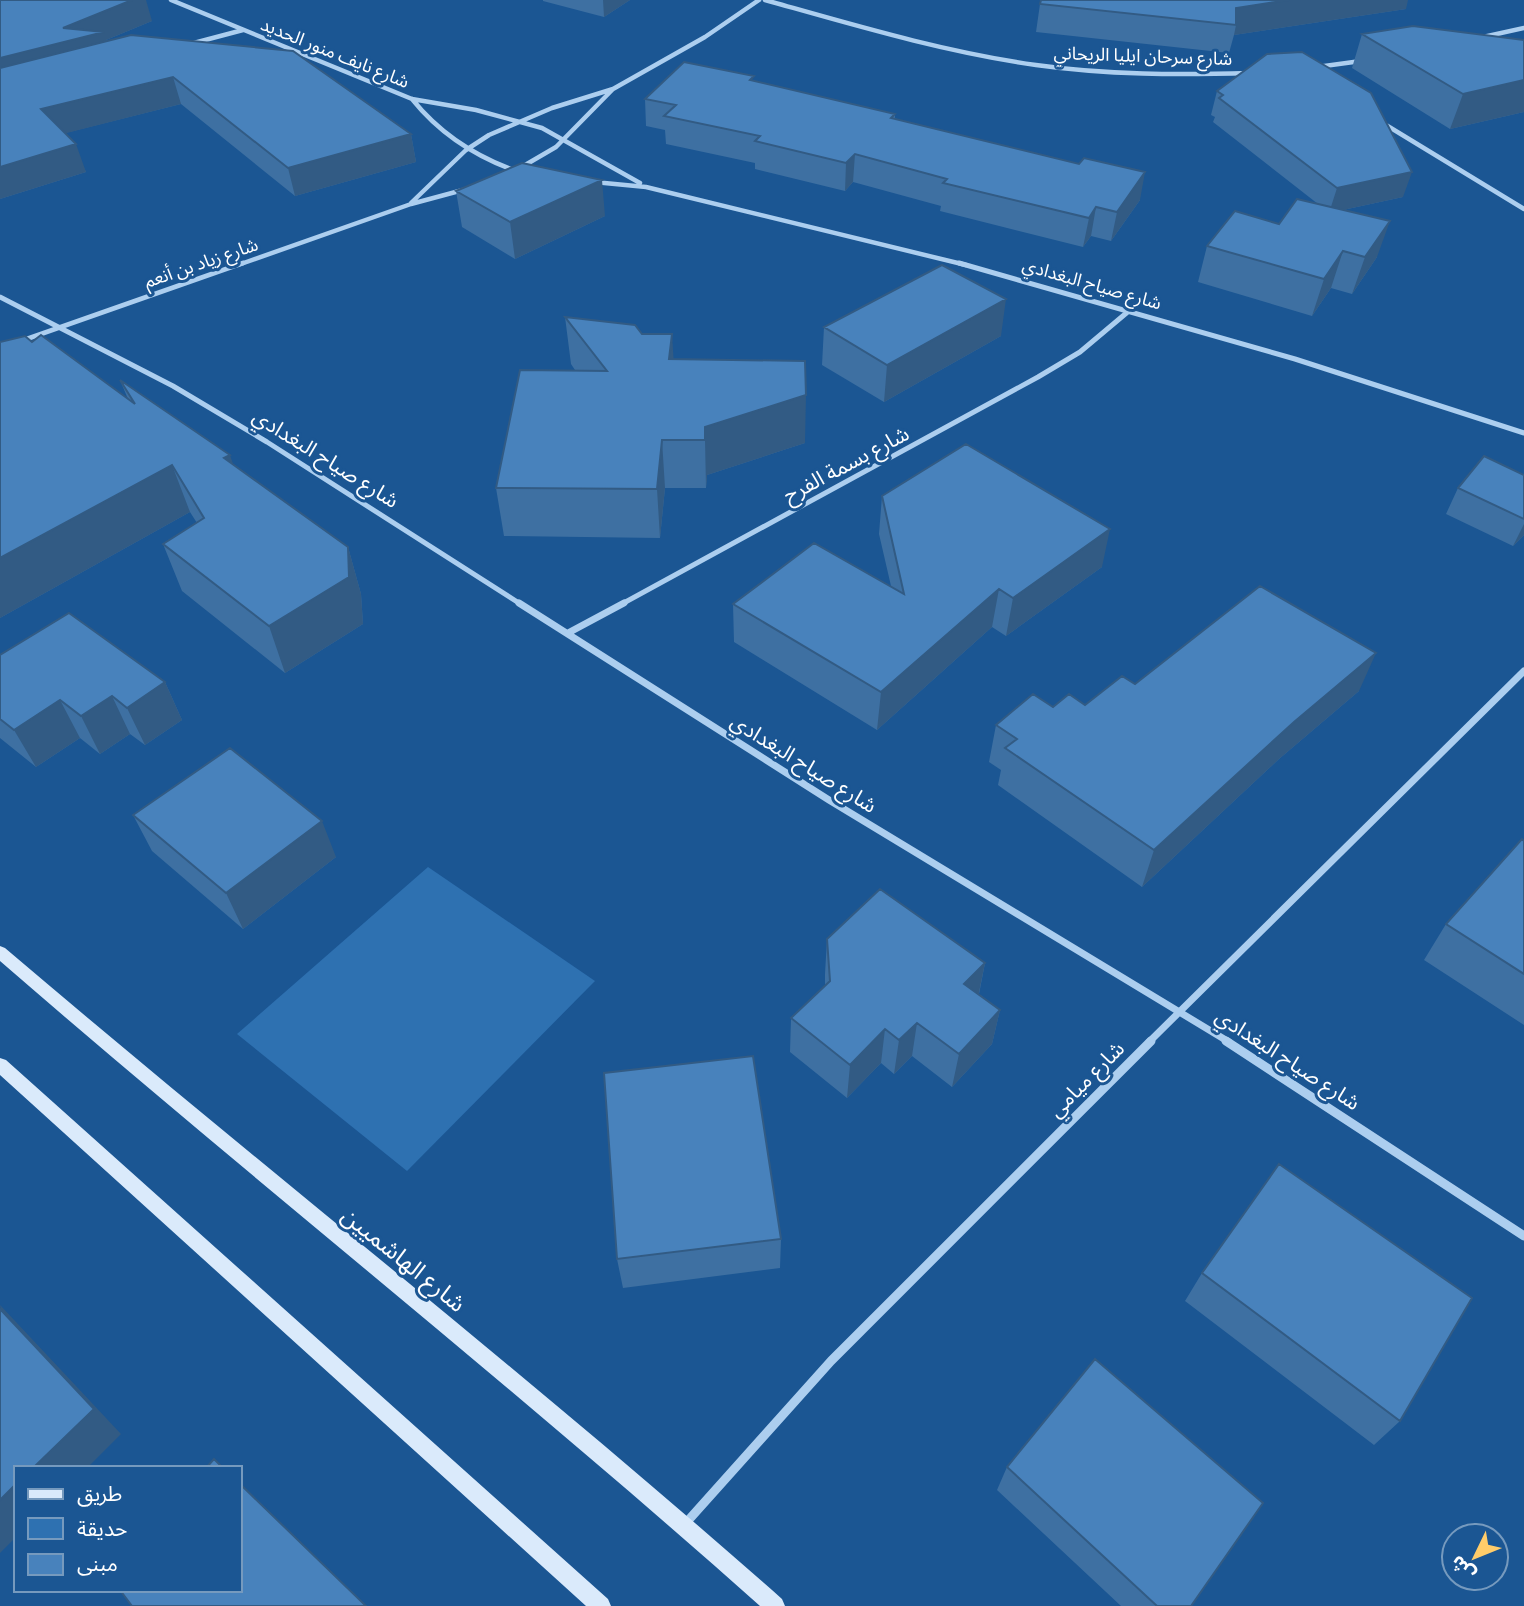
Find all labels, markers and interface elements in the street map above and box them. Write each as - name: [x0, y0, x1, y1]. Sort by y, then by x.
- street label: شارع نايف منور الحديد: [256, 13, 412, 96]
- street label: شارع سرحان ايليا الريحاني: [1053, 42, 1233, 73]
- street label: شارع زياد بن أنعم: [141, 233, 262, 296]
- street label: شارع صياح البغدادي: [1019, 254, 1164, 317]
- street label: شارع صياح البغدادي: [246, 403, 404, 516]
- street label: شارع بسمة الفرح: [779, 420, 915, 510]
- street label: شارع صياح البغدادي: [724, 708, 882, 821]
- street label: شارع صياح البغدادي: [1209, 1003, 1365, 1118]
- street label: شارع ميامي: [1043, 1036, 1132, 1125]
- street label: شارع الهاشميين: [334, 1200, 472, 1320]
- legend: [14, 1466, 242, 1592]
- text: طريق: [77, 1481, 122, 1507]
- text: حديقة: [77, 1516, 127, 1541]
- north arrow: [1440, 1522, 1510, 1592]
- text: مبنى: [77, 1551, 118, 1576]
- text: ش: [1446, 1551, 1480, 1586]

